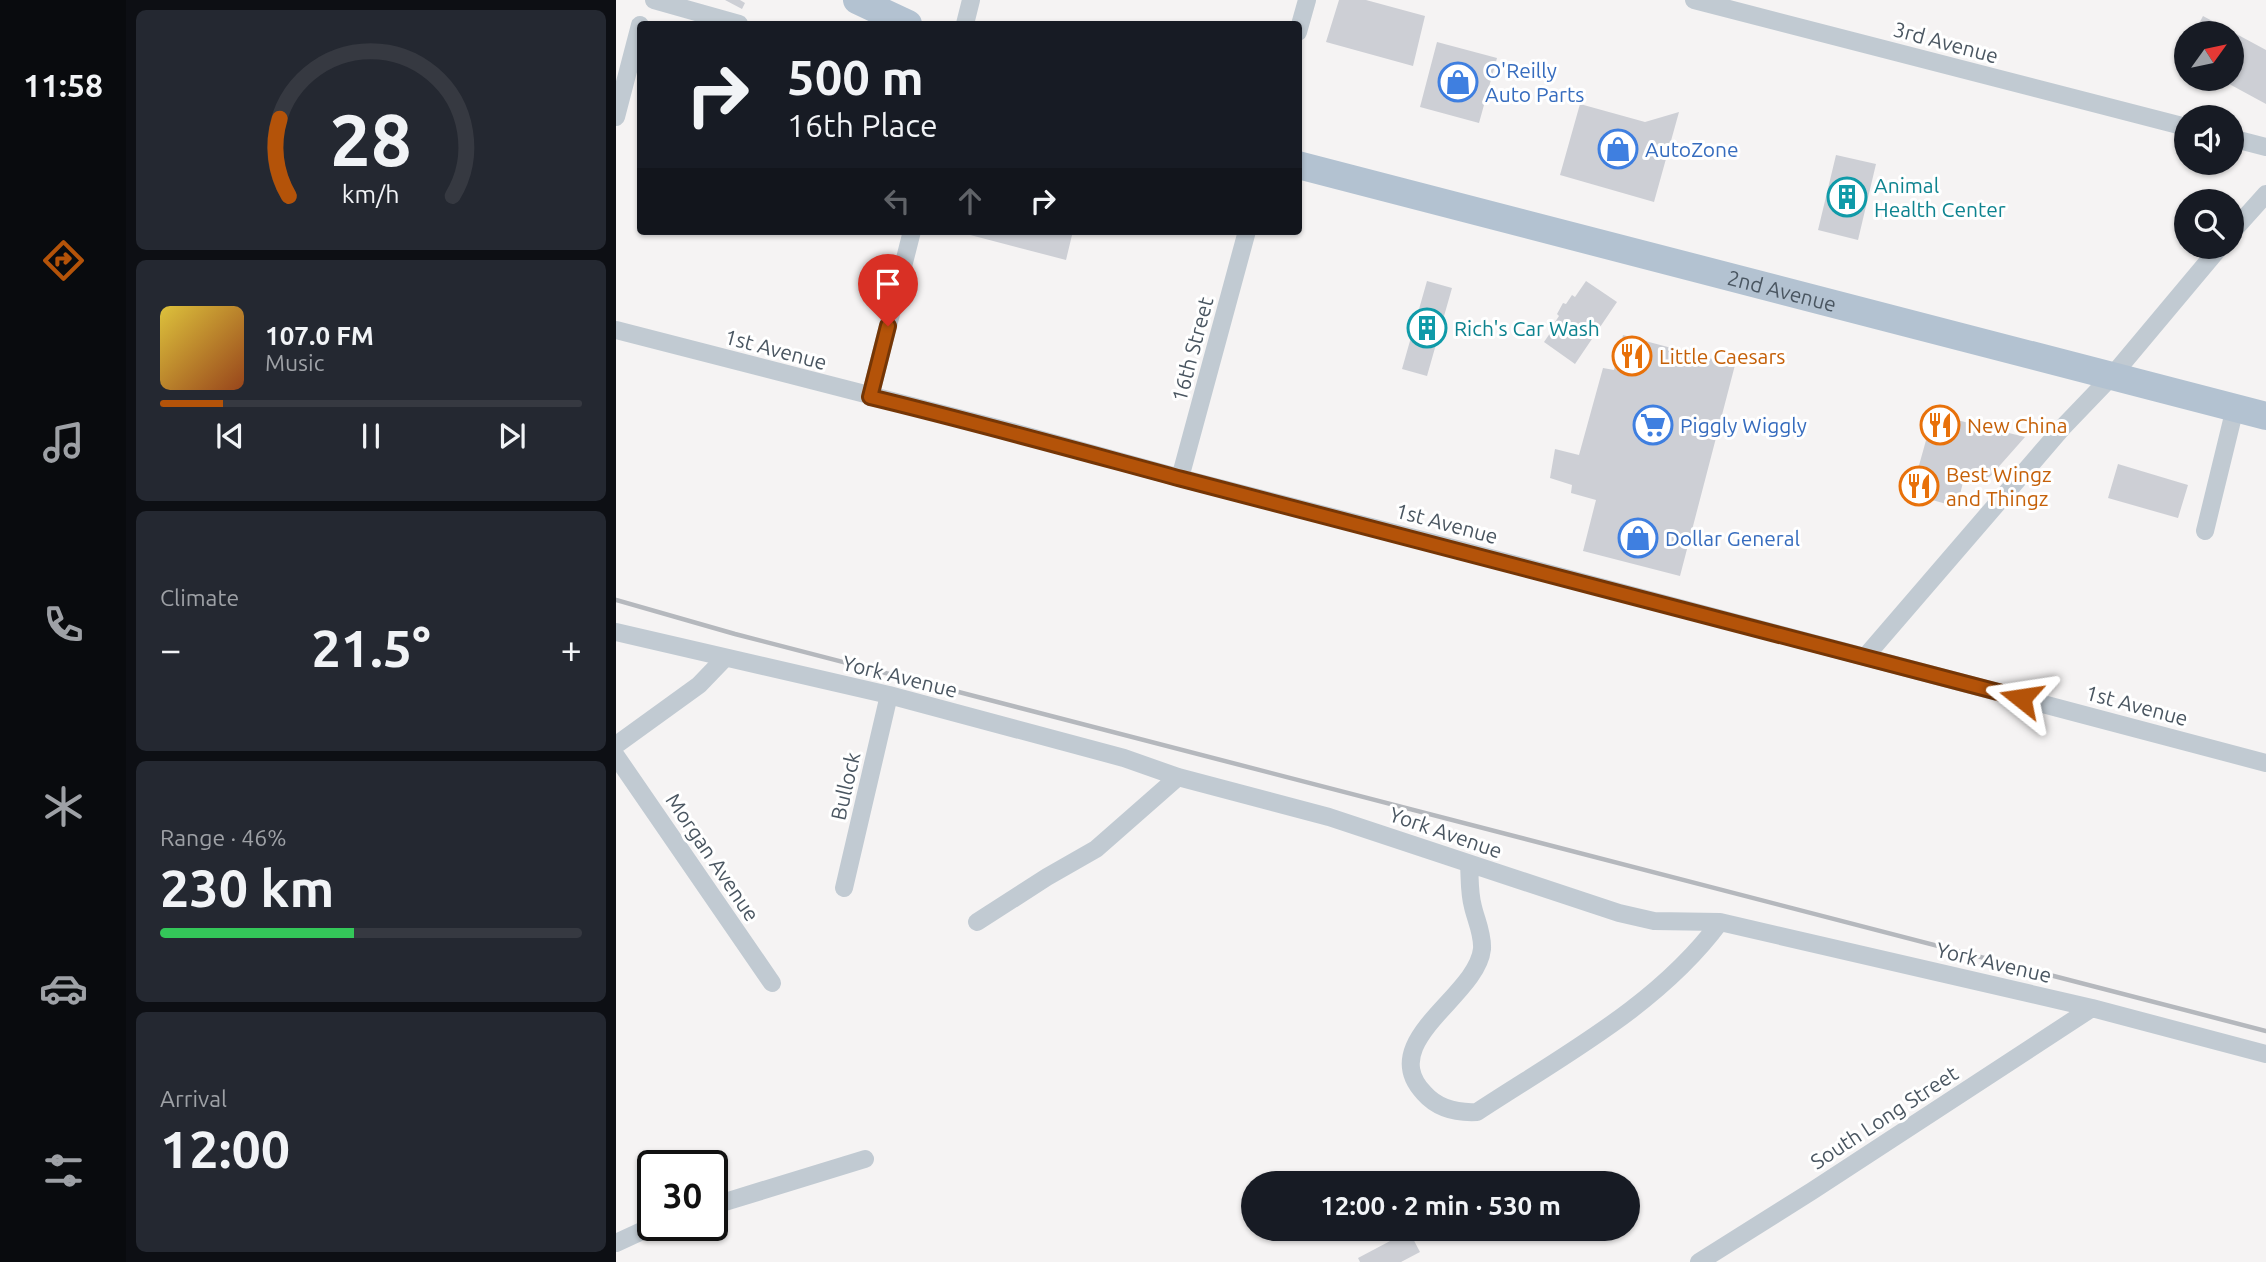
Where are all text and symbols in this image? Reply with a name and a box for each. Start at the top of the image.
street label: 3rd Avenue [1891,16,2001,68]
north arrow [2174,21,2244,91]
map controls [2174,21,2244,259]
icon: right [672,49,763,140]
text: 500 m [787,49,924,104]
place label: O'Reilly Auto Parts [1485,58,1584,106]
shop icon: O'Reilly Auto Parts [1437,61,1479,103]
text: 11:58 [23,67,103,103]
text: 28 [330,99,412,181]
button: sound [2174,105,2244,175]
text: 16th Place [787,107,938,143]
shop icon: AutoZone [1597,128,1639,170]
place label: AutoZone [1645,137,1739,161]
place label: Animal Health Center [1874,173,2006,221]
building icon: Animal Health Center [1826,176,1868,218]
text: km/h [342,180,400,208]
icon: left [878,182,916,220]
icon: ahead [951,182,989,220]
icon: right [1024,182,1062,220]
button: search [2174,189,2244,259]
icon: directions [39,236,88,285]
pin [858,254,918,326]
icon: arrive [869,265,907,303]
street label: 2nd Avenue [1725,265,1839,316]
street label: 16th Street [1167,294,1217,404]
building icon: Rich's Car Wash [1406,307,1448,349]
place label: Rich's Car Wash [1454,316,1600,340]
text: 107.0 FM [265,321,374,350]
street label: 1st Avenue [722,324,830,374]
restaurant icon: Little Caesars [1611,335,1653,377]
place label: Little Caesars [1659,344,1785,368]
text: Music [265,350,324,375]
supermarket icon: Piggly Wiggly [1632,404,1674,446]
restaurant icon: New China [1919,404,1961,446]
place label: Piggly Wiggly [1680,413,1807,437]
place label: New China [1967,413,2067,437]
icon: previous [211,417,249,455]
icon: pause [352,417,390,455]
icon: next [493,417,531,455]
icon: music [39,418,88,467]
place label: Best Wingz and Thingz [1946,462,2052,510]
restaurant icon: Best Wingz and Thingz [1898,465,1940,507]
street label: 1st Avenue [1393,498,1501,548]
shop icon: Dollar General [1617,517,1659,559]
place label: Dollar General [1665,526,1800,550]
text: Climate [160,585,239,610]
icon: phone [39,600,88,649]
text: 21.5° [311,619,431,677]
text: − [160,628,181,670]
text: + [561,628,582,670]
street label: York Avenue [840,650,960,702]
position arrow [1984,661,2058,735]
street label: 1st Avenue [2083,680,2191,730]
street label: Bullock [826,749,865,822]
icon: climate [39,782,88,831]
street label: Morgan Avenue [661,789,765,925]
street label: York Avenue [1386,802,1506,862]
text: Range · 46% [160,825,287,850]
text: 230 km [160,859,334,917]
street label: York Avenue [1934,937,2054,987]
icon: car [39,964,88,1013]
street label: South Long Street [1806,1060,1962,1174]
text: Arrival [160,1086,227,1111]
text: 12:00 [160,1120,290,1178]
icon: filters [39,1146,88,1195]
speed limit sign: 30 [637,1150,728,1241]
text: 12:00 · 2 min · 530 m [1320,1191,1561,1220]

